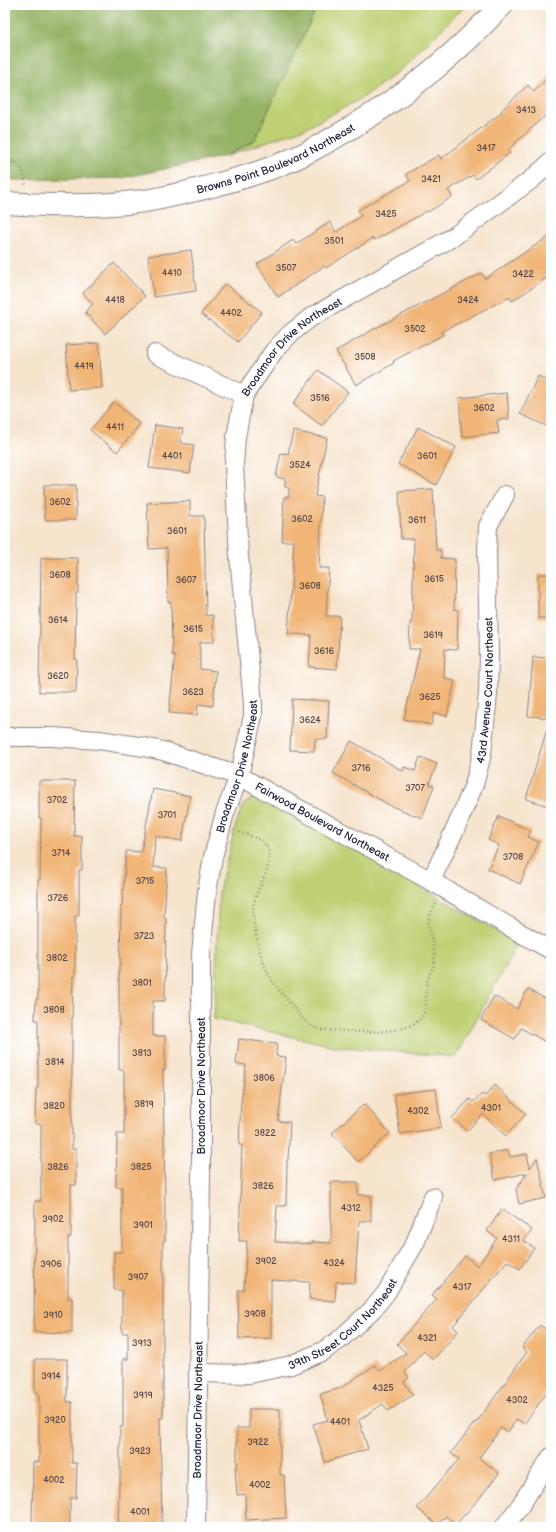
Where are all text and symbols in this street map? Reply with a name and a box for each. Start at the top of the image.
house number: 3413 [516,105,536,116]
street label: Browns Point Boulevard Northeast [195,120,357,196]
house number: 3417 [477,143,496,154]
house number: 3421 [421,174,441,185]
house number: 3425 [375,209,397,220]
house number: 3501 [324,236,344,247]
house number: 3507 [276,263,297,274]
house number: 4410 [162,268,182,279]
house number: 3422 [512,269,535,280]
house number: 4418 [105,295,125,306]
street label: Broadmoor Drive Northeast [239,295,344,399]
house number: 3424 [457,295,479,306]
house number: 4402 [220,308,242,319]
house number: 3502 [404,324,426,335]
house number: 3508 [354,352,376,363]
house number: 4419 [74,361,94,372]
house number: 3516 [310,393,330,404]
house number: 3602 [473,403,496,414]
house number: 4411 [106,422,124,433]
house number: 4401 [162,451,182,462]
house number: 3601 [417,451,437,462]
house number: 3524 [289,460,311,471]
house number: 3602 [49,497,72,508]
house number: 3602 [291,514,314,525]
house number: 3611 [408,515,426,526]
house number: 3601 [167,526,187,537]
house number: 3608 [49,570,71,581]
house number: 3615 [424,574,444,585]
house number: 3607 [176,575,197,586]
house number: 3608 [299,581,321,592]
house number: 3614 [48,615,69,626]
street label: 43rd Avenue Court Northeast [473,616,496,765]
house number: 3615 [183,624,203,635]
house number: 3619 [423,630,443,641]
house number: 3616 [314,646,335,657]
house number: 3620 [47,671,69,682]
house number: 3623 [182,687,204,698]
house number: 3625 [419,692,441,703]
street label: Broadmoor Drive Northeast [213,699,260,834]
house number: 3624 [299,715,321,726]
house number: 3716 [352,763,371,774]
street label: Fairwood Boulevard Northeast [253,780,392,864]
house number: 3707 [405,783,425,794]
house number: 3702 [47,795,68,806]
house number: 3701 [158,810,176,821]
house number: 3714 [52,848,71,859]
house number: 3708 [503,852,523,863]
house number: 3715 [136,876,154,887]
house number: 3726 [48,893,69,904]
house number: 3723 [134,931,155,942]
house number: 3802 [46,953,68,964]
house number: 3801 [132,978,152,989]
house number: 3808 [43,1005,65,1016]
street label: Broadmoor Drive Northeast [195,1017,208,1155]
house number: 3813 [132,1048,152,1059]
house number: 3814 [45,1057,65,1068]
house number: 3806 [253,1073,275,1084]
house number: 3819 [134,1099,154,1110]
house number: 3820 [43,1101,65,1112]
house number: 4301 [481,1103,501,1114]
house number: 4302 [407,1106,429,1117]
house number: 3822 [254,1128,276,1139]
house number: 3826 [47,1162,69,1173]
house number: 3825 [130,1162,152,1173]
house number: 3826 [252,1181,274,1192]
house number: 4312 [341,1203,362,1214]
house number: 3902 [42,1214,64,1225]
house number: 3901 [133,1220,153,1231]
house number: 4311 [502,1234,520,1245]
house number: 3902 [255,1256,277,1267]
house number: 4324 [323,1258,345,1269]
house number: 3906 [40,1259,62,1270]
house number: 3907 [128,1272,149,1283]
street label: 39th Street Court Northeast [286,1276,400,1372]
house number: 4317 [453,1282,472,1293]
house number: 3908 [244,1309,266,1320]
house number: 3910 [43,1310,63,1321]
house number: 4321 [417,1333,437,1344]
house number: 3913 [132,1338,152,1349]
street label: Broadmoor Drive Northeast [190,1341,205,1479]
house number: 3914 [41,1371,61,1382]
house number: 4325 [372,1383,394,1394]
house number: 3919 [133,1390,153,1401]
house number: 4302 [506,1395,528,1406]
house number: 3920 [44,1415,66,1426]
house number: 4401 [330,1417,350,1428]
house number: 3922 [247,1437,269,1448]
house number: 3923 [129,1446,151,1457]
house number: 4002 [43,1475,65,1486]
house number: 4002 [249,1480,271,1491]
house number: 4001 [130,1507,150,1518]

